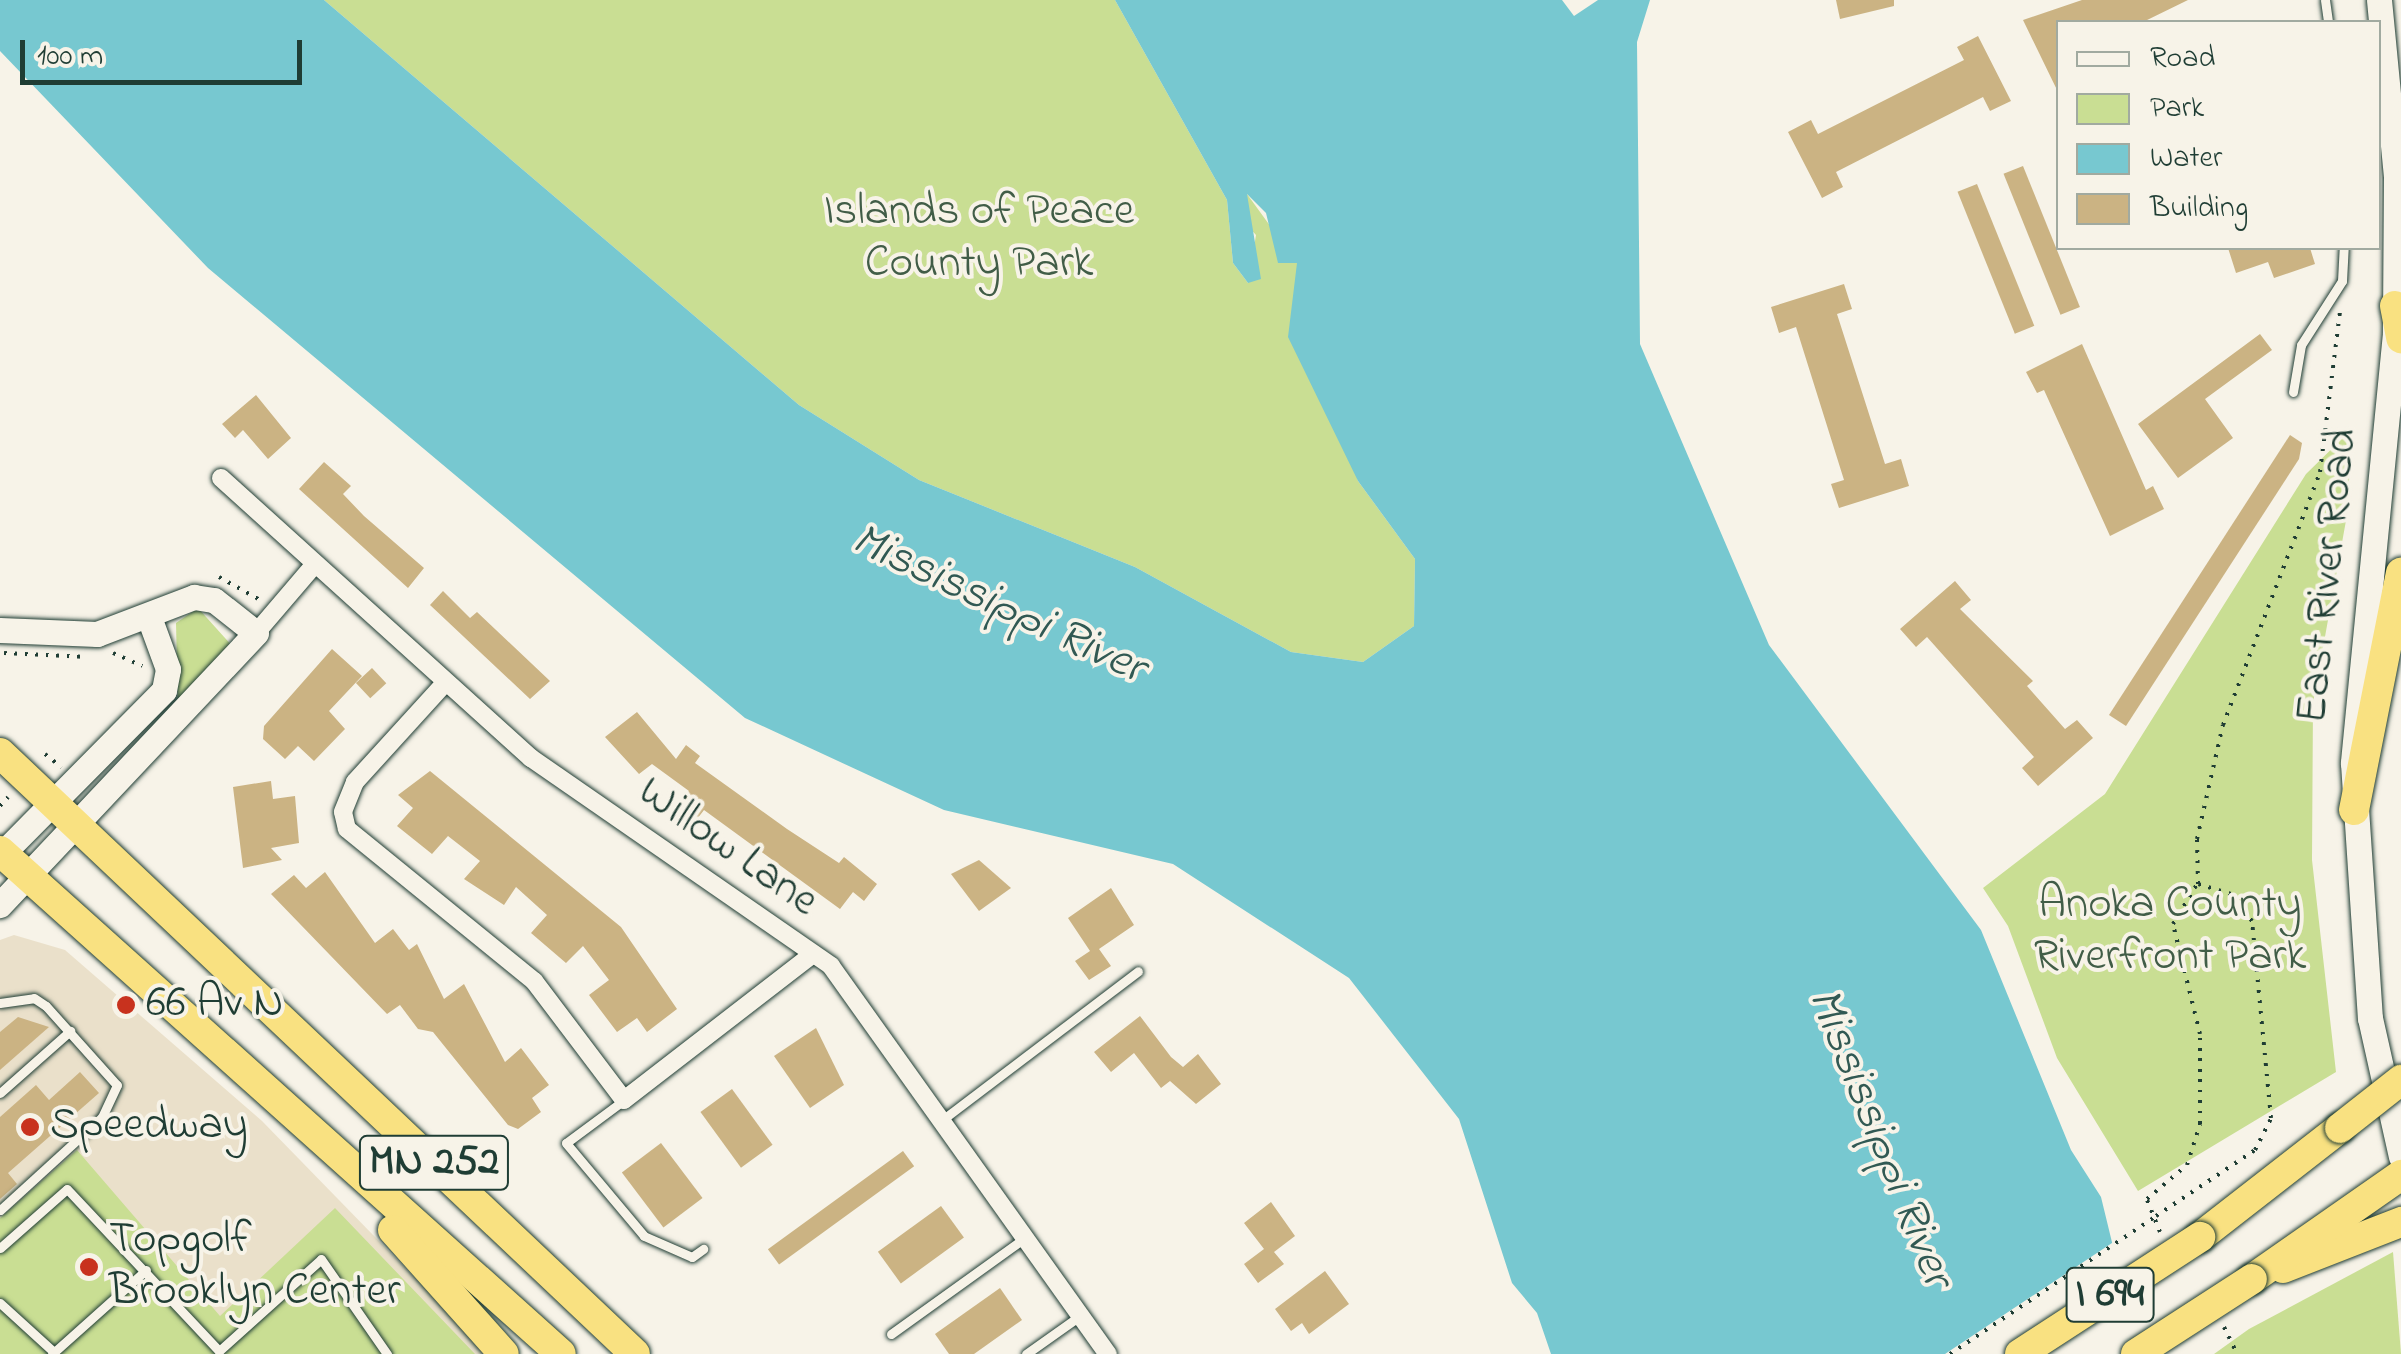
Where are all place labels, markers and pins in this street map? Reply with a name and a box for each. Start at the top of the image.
place label: 66 Av N [146,978,284,1032]
marker: 66 Av N [115,994,137,1016]
place label: Speedway [50,1100,248,1154]
marker: Speedway [19,1116,41,1138]
place label: Topgolf Brooklyn Center [109,1214,401,1320]
marker: Topgolf Brooklyn Center [78,1256,100,1278]

